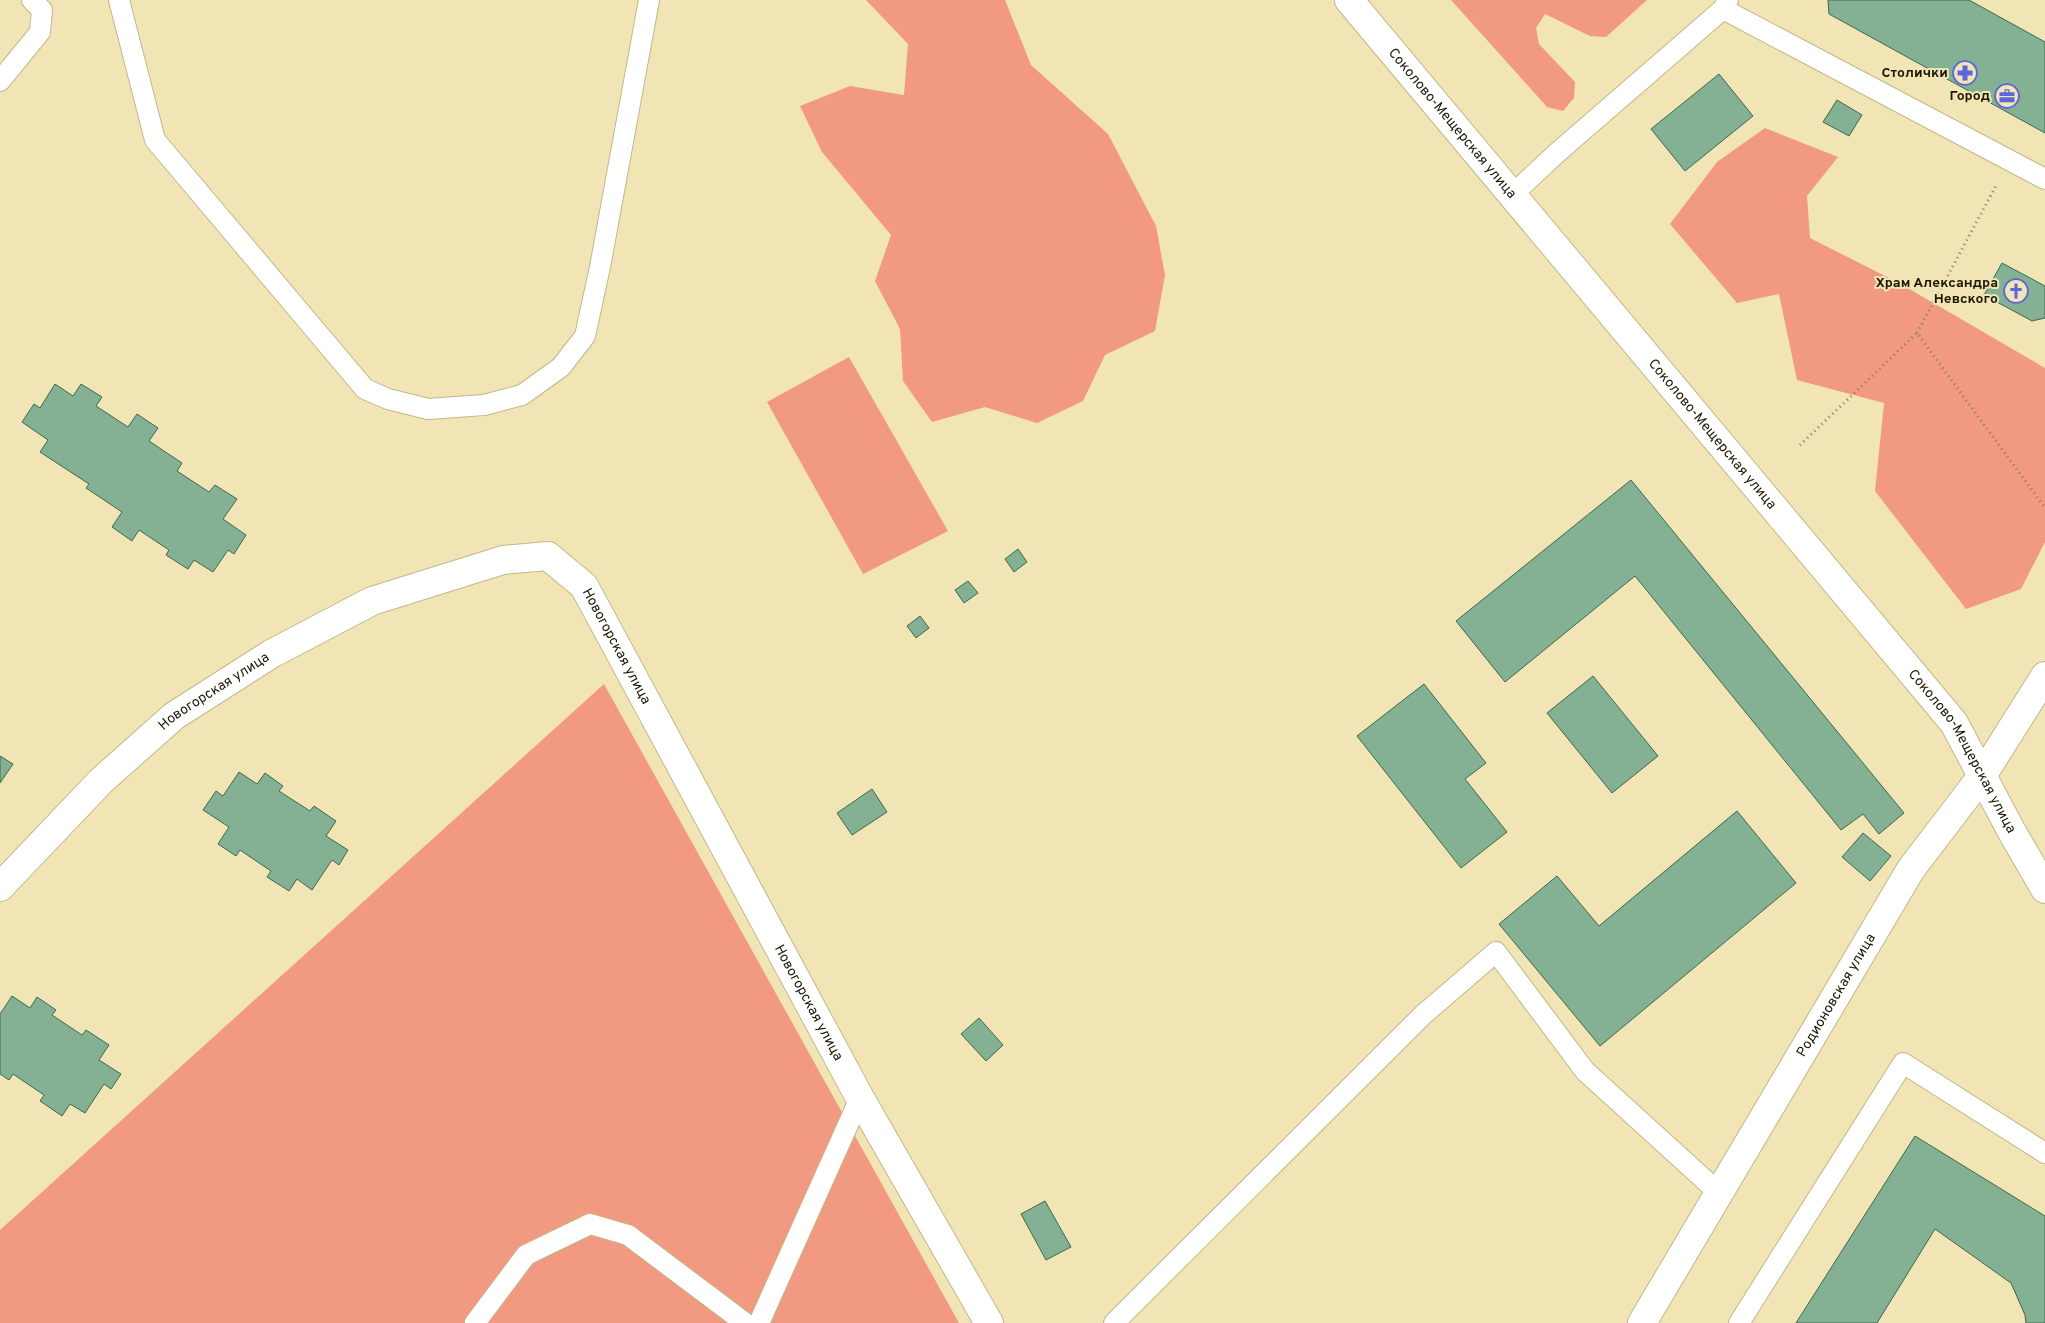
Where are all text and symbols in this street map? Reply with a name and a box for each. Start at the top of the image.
street label: Соколово-Мещерская улица [1385,45,1520,202]
pharmacy icon: Столички [1952,60,1978,86]
place label: Столички [1881,65,1948,82]
office icon: Город [1994,83,2020,109]
place label: Город [1950,88,1990,105]
place label: Храм Александра Невского [1875,275,1998,308]
church icon: Храм Александра Невского [2003,278,2029,304]
street label: Соколово-Мещерская улица [1644,355,1780,513]
street label: Новогорская улица [578,585,655,707]
street label: Новогорская улица [155,649,273,734]
street label: Соколово-Мещерская улица [1904,666,2020,836]
street label: Родионовская улица [1793,930,1879,1060]
street label: Новогорская улица [770,942,847,1064]

